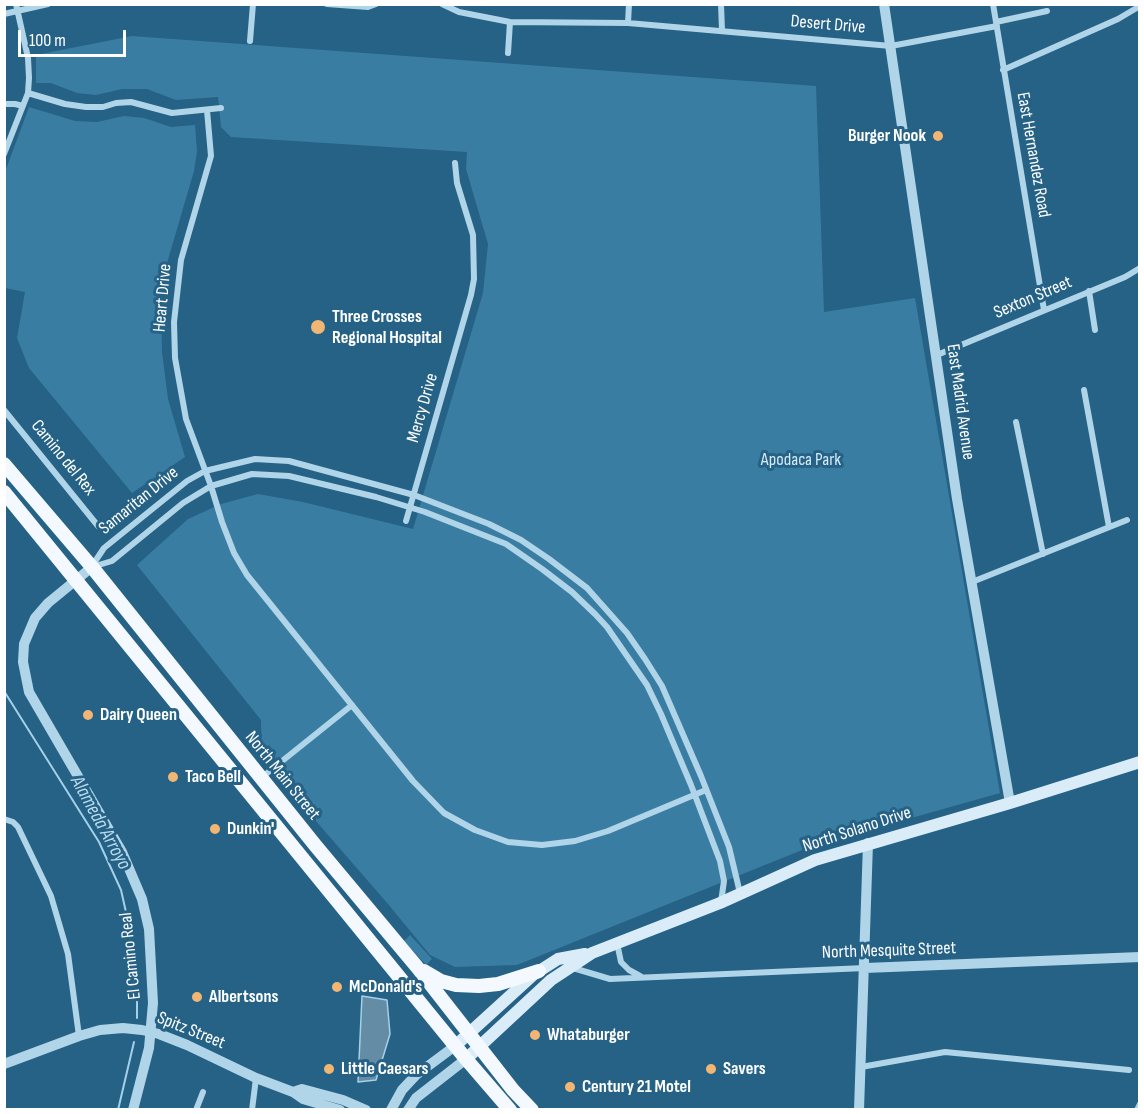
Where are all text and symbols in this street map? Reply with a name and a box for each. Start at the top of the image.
street label: Desert Drive [790,11,866,39]
scale bar [21,18,129,56]
text: 100 m [29,30,66,51]
street label: East Hernandez Road [1011,91,1055,219]
place label: Burger Nook [848,125,926,147]
marker: Burger Nook [931,129,945,143]
street label: Heart Drive [149,263,177,333]
street label: Sexton Street [991,272,1075,324]
place label: Three Crosses Regional Hospital [332,306,442,348]
marker: Three Crosses Regional Hospital [309,318,327,336]
street label: East Madrid Avenue [941,343,979,461]
street label: Mercy Drive [403,371,443,445]
street label: Camino del Rex [26,416,100,500]
park label: Apodaca Park [761,449,841,471]
street label: Samaritan Drive [95,462,183,540]
place label: Dairy Queen [100,704,177,726]
marker: Dairy Queen [81,708,95,722]
street label: North Main Street [240,727,324,825]
place label: Taco Bell [185,766,241,788]
marker: Taco Bell [166,770,180,784]
water label: Alameda Arroyo [64,772,136,874]
street label: North Solano Drive [800,802,914,858]
place label: Dunkin' [227,818,274,840]
marker: Dunkin' [208,822,222,836]
street label: El Camino Real [116,911,146,1001]
street label: North Mesquite Street [822,938,956,964]
place label: McDonald's [349,976,422,998]
marker: McDonald's [330,980,344,994]
place label: Albertsons [209,986,278,1008]
marker: Albertsons [190,990,204,1004]
street label: Spitz Street [154,1008,228,1054]
place label: Whataburger [547,1024,630,1046]
marker: Whataburger [528,1028,542,1042]
place label: Little Caesars [341,1058,428,1080]
place label: Savers [723,1058,766,1080]
marker: Little Caesars [322,1062,336,1076]
marker: Savers [704,1062,718,1076]
place label: Century 21 Motel [582,1076,691,1098]
marker: Century 21 Motel [563,1080,577,1094]

